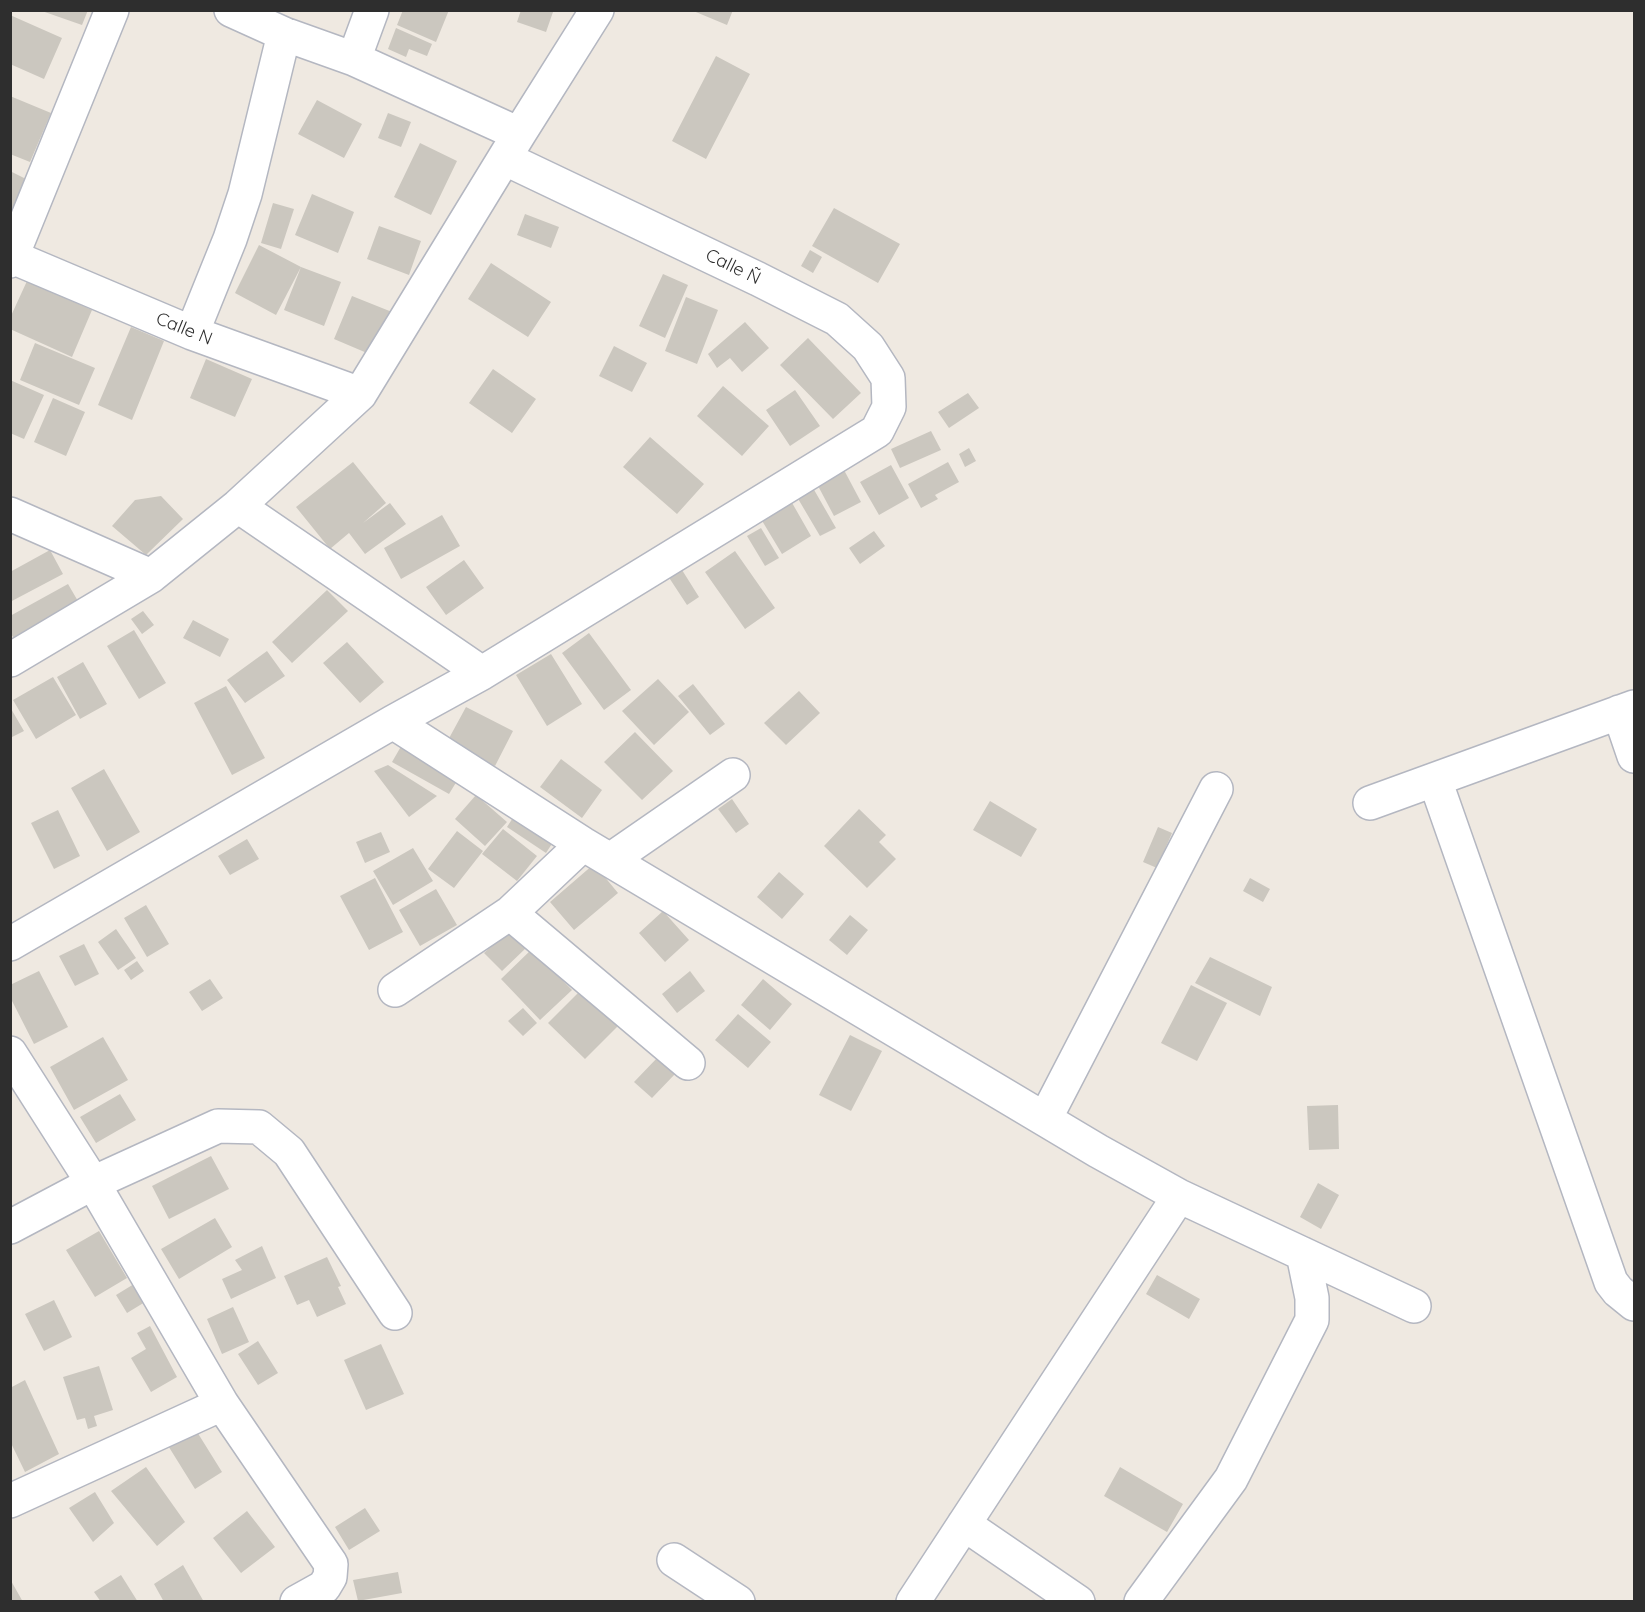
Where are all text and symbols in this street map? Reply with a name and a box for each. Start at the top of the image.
street label: Calle Ñ [702,244,764,290]
street label: Calle N [153,308,215,350]

